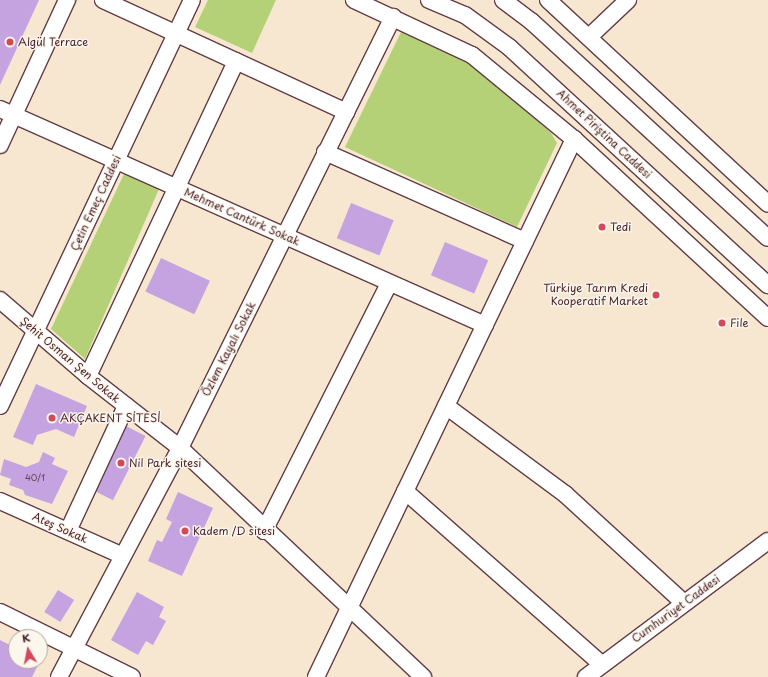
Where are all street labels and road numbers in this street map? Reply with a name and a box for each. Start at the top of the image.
street label: Ahmet Piriştina Caddesi [553,86,655,182]
street label: Çetin Emeç Caddesi [68,153,124,253]
street label: Mehmet Cantürk Sokak [181,185,303,249]
street label: Özlem Kayalı Sokak [199,299,259,399]
street label: Şehit Osman Şen Sokak [17,314,123,406]
street label: Ateş Sokak [30,510,90,546]
street label: Cumhuriyet Caddesi [629,572,723,646]

